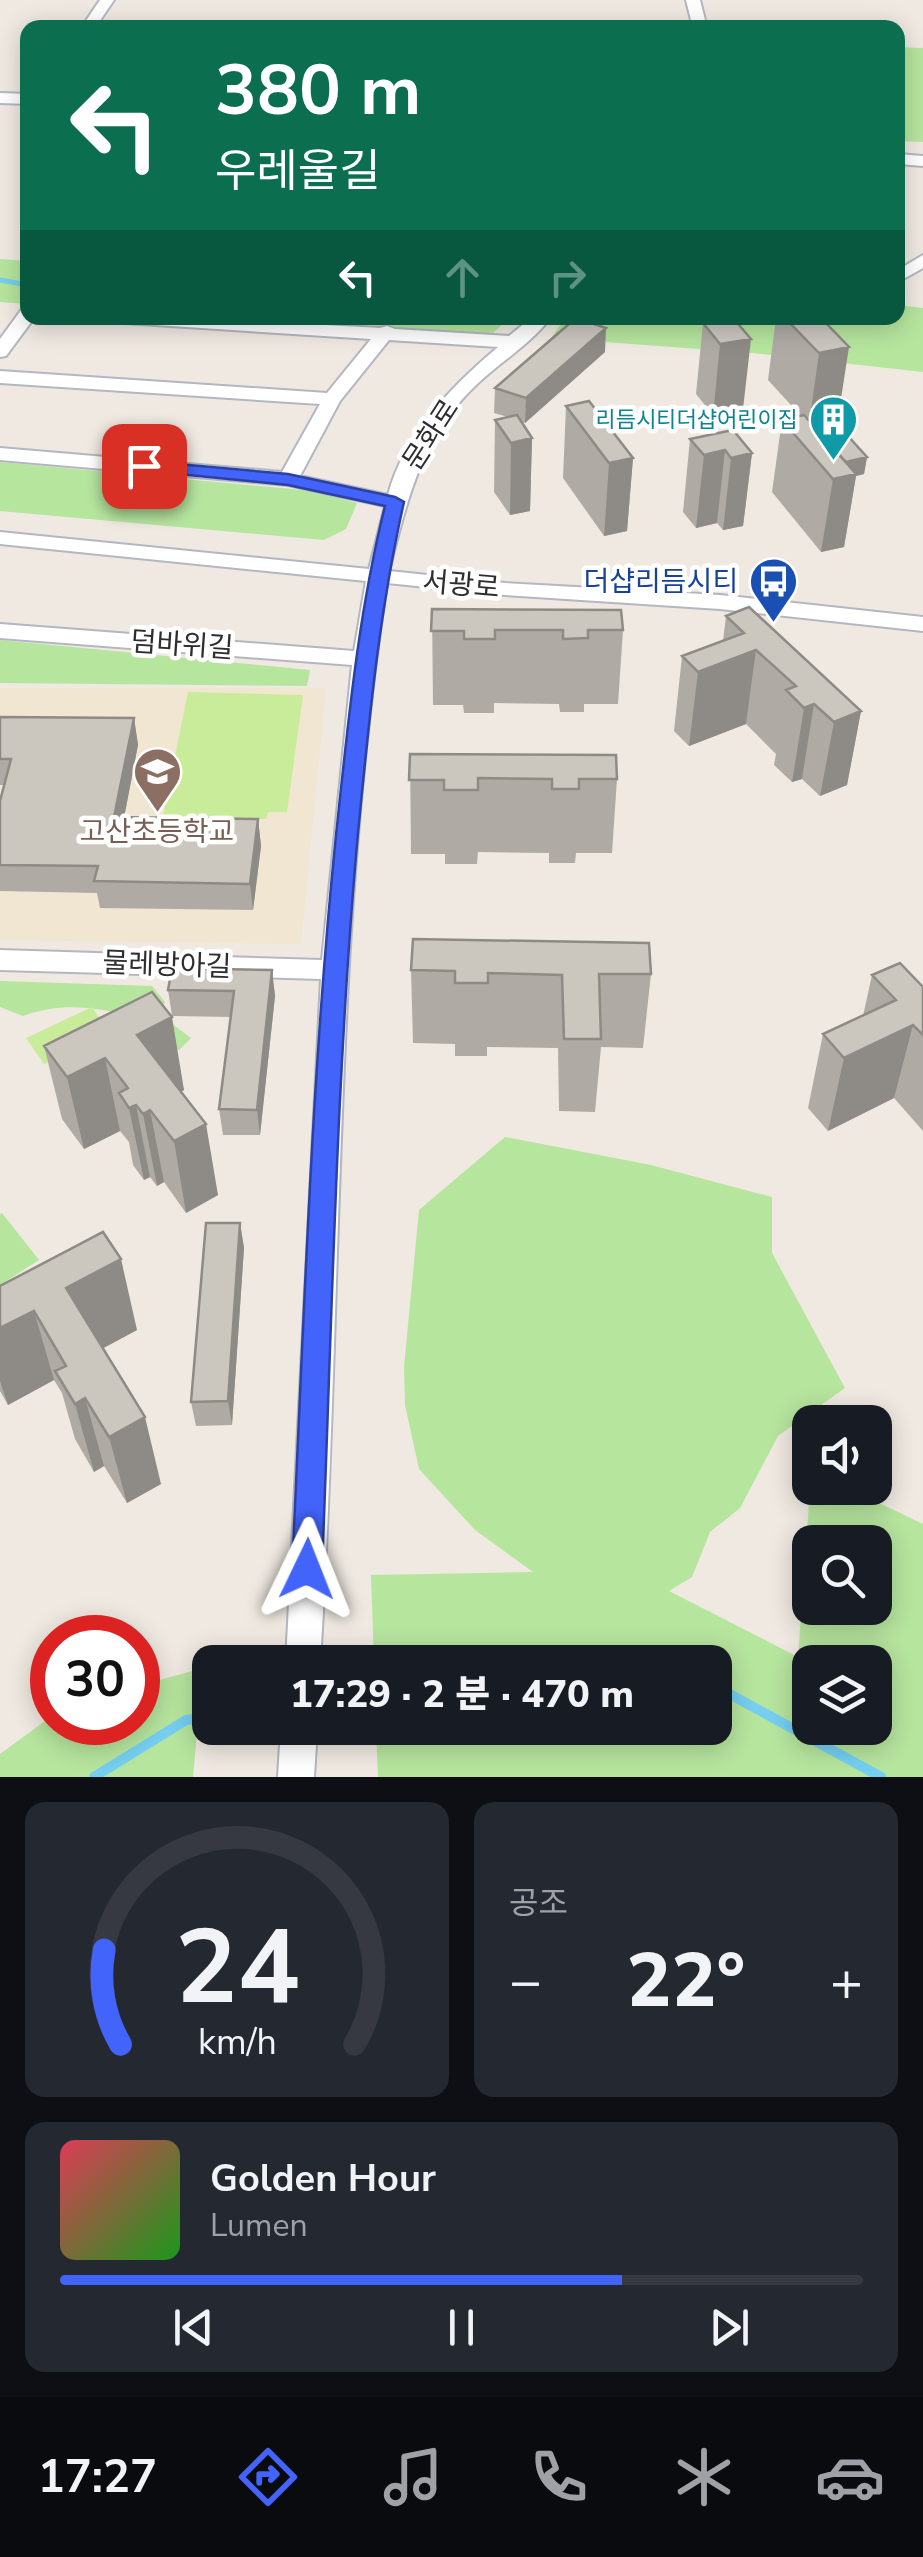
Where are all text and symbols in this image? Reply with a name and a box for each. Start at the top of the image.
text: 380 m [215,43,421,139]
icon: left [50,60,180,190]
text: 우레울길 [215,141,381,202]
icon: left [330,250,385,305]
icon: ahead [435,250,490,305]
icon: right [540,250,595,305]
street label: 문화로 [394,392,468,478]
building icon: 리듬시티더샵어린이집 [807,394,859,462]
place label: 리듬시티더샵어린이집 [596,405,798,435]
pin [102,424,187,509]
icon: arrive [117,439,172,494]
bus stop icon: 더샵리듬시티 [747,556,799,624]
street label: 서광로 [421,563,501,607]
place label: 더샵리듬시티 [583,563,738,601]
street label: 덤바위길 [129,622,235,668]
school or university icon: 고산초등학교 [131,746,183,814]
place label: 고산초등학교 [80,813,234,851]
street label: 물레방아길 [102,944,232,986]
map controls [792,1405,892,1745]
button: sound [792,1405,892,1505]
position arrow [255,1517,359,1621]
button: search [792,1525,892,1625]
speed limit sign: 30 [30,1615,160,1745]
button: layers [792,1645,892,1745]
text: 17:29 · 2 분 · 470 m [290,1669,634,1720]
text: 공조 [509,1882,568,1925]
text: 24 [175,1897,299,2039]
text: 22° [627,1930,745,2032]
text: − [509,1944,542,2019]
text: + [830,1944,863,2019]
text: km/h [198,2018,276,2067]
text: Golden Hour [210,2153,436,2204]
text: Lumen [210,2204,308,2247]
icon: previous [166,2300,221,2355]
icon: pause [434,2300,489,2355]
icon: next [702,2300,757,2355]
icon: directions [233,2442,303,2512]
icon: music [378,2442,448,2512]
icon: phone [524,2442,594,2512]
icon: climate [669,2442,739,2512]
icon: car [815,2442,885,2512]
text: 17:27 [38,2447,157,2508]

